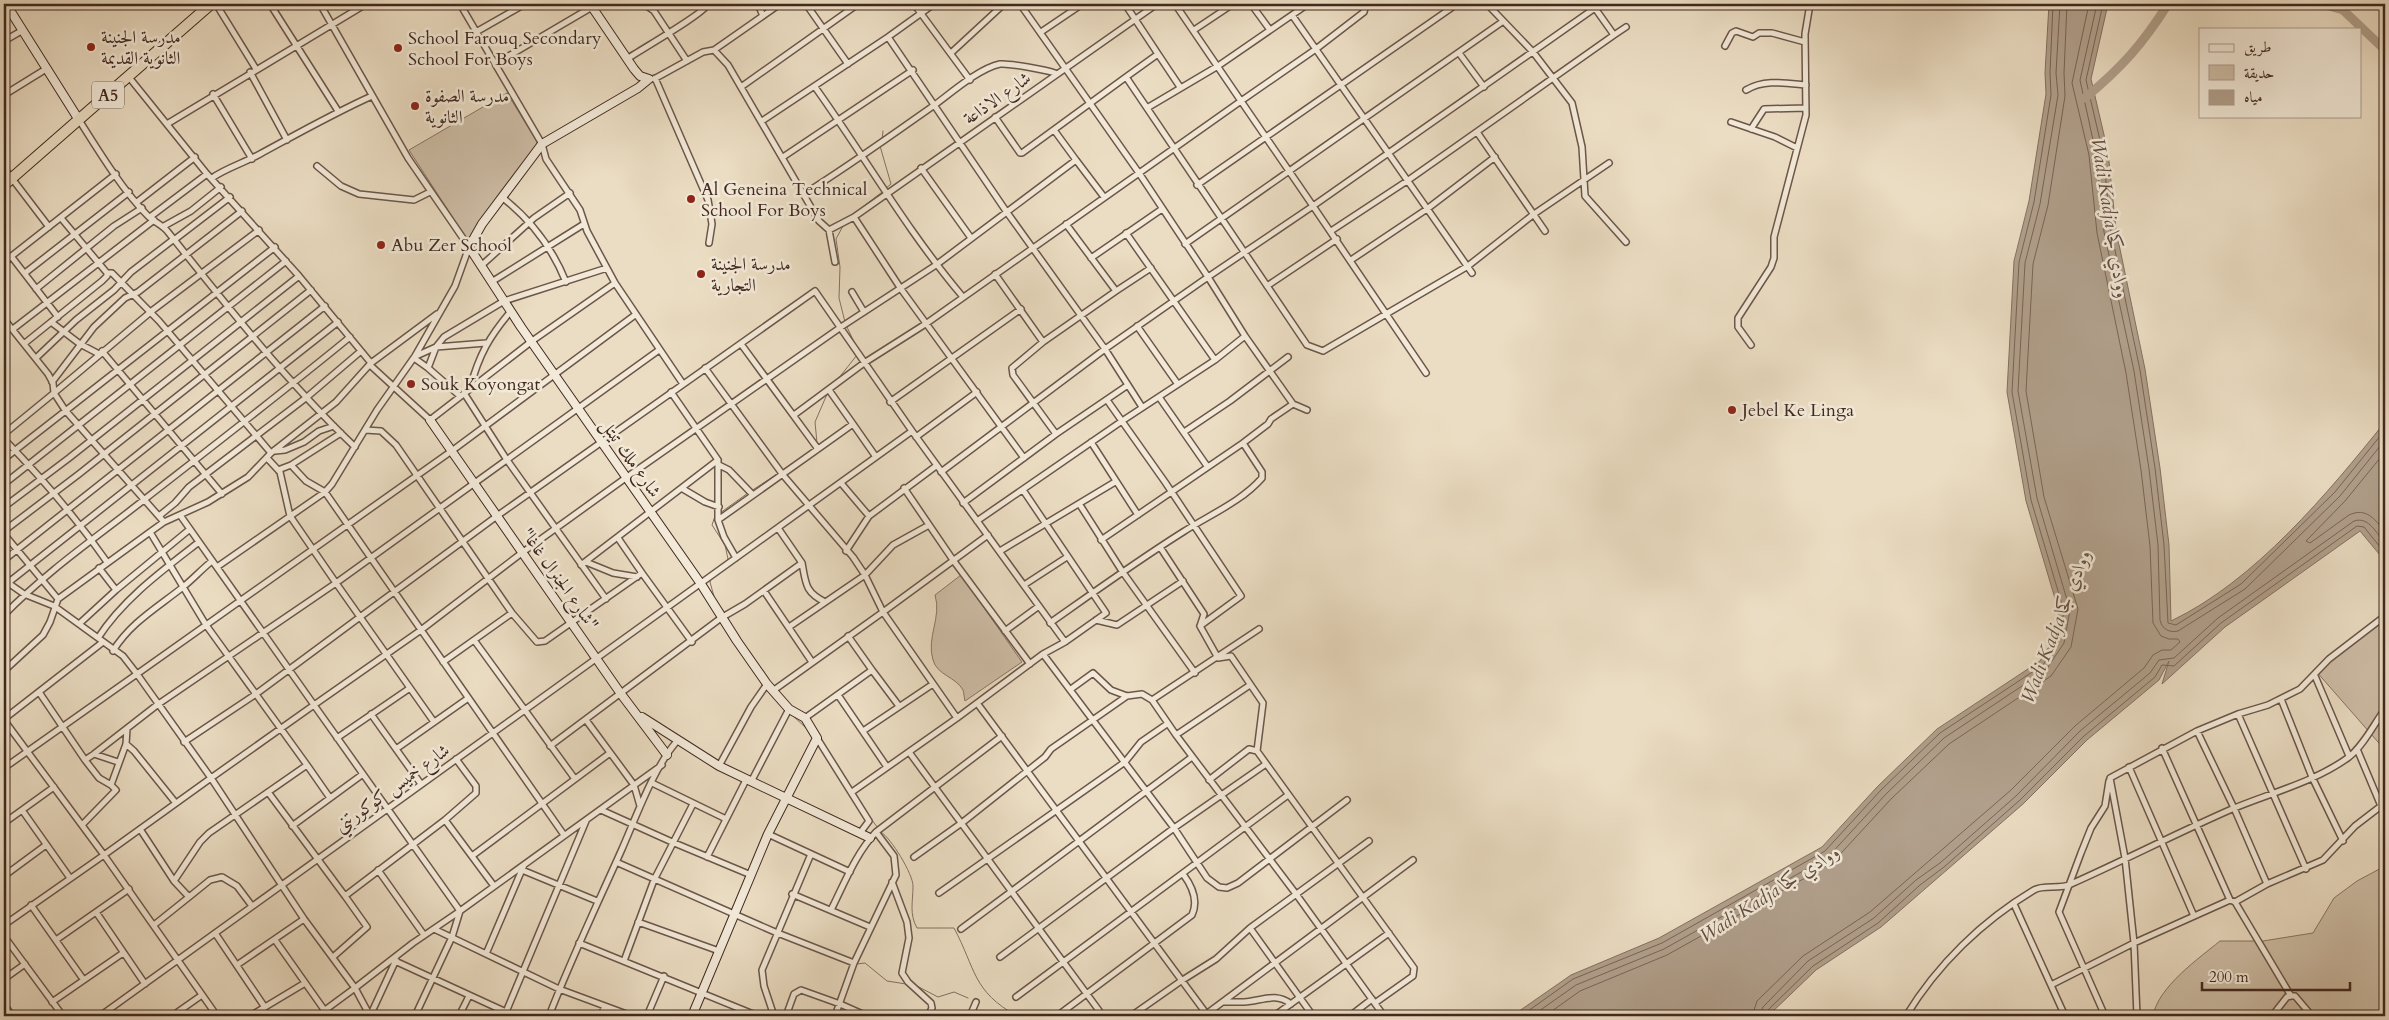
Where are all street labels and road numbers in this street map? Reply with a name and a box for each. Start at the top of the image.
street label: شارع الاذاعة [958,66,1037,132]
road number: A5 [92,82,124,108]
street label: شارع ملك تيتل [593,414,667,504]
street label: "شارع الجنرال غاغا" [513,523,604,637]
street label: شارع خميس كوكورتني [330,738,457,841]

